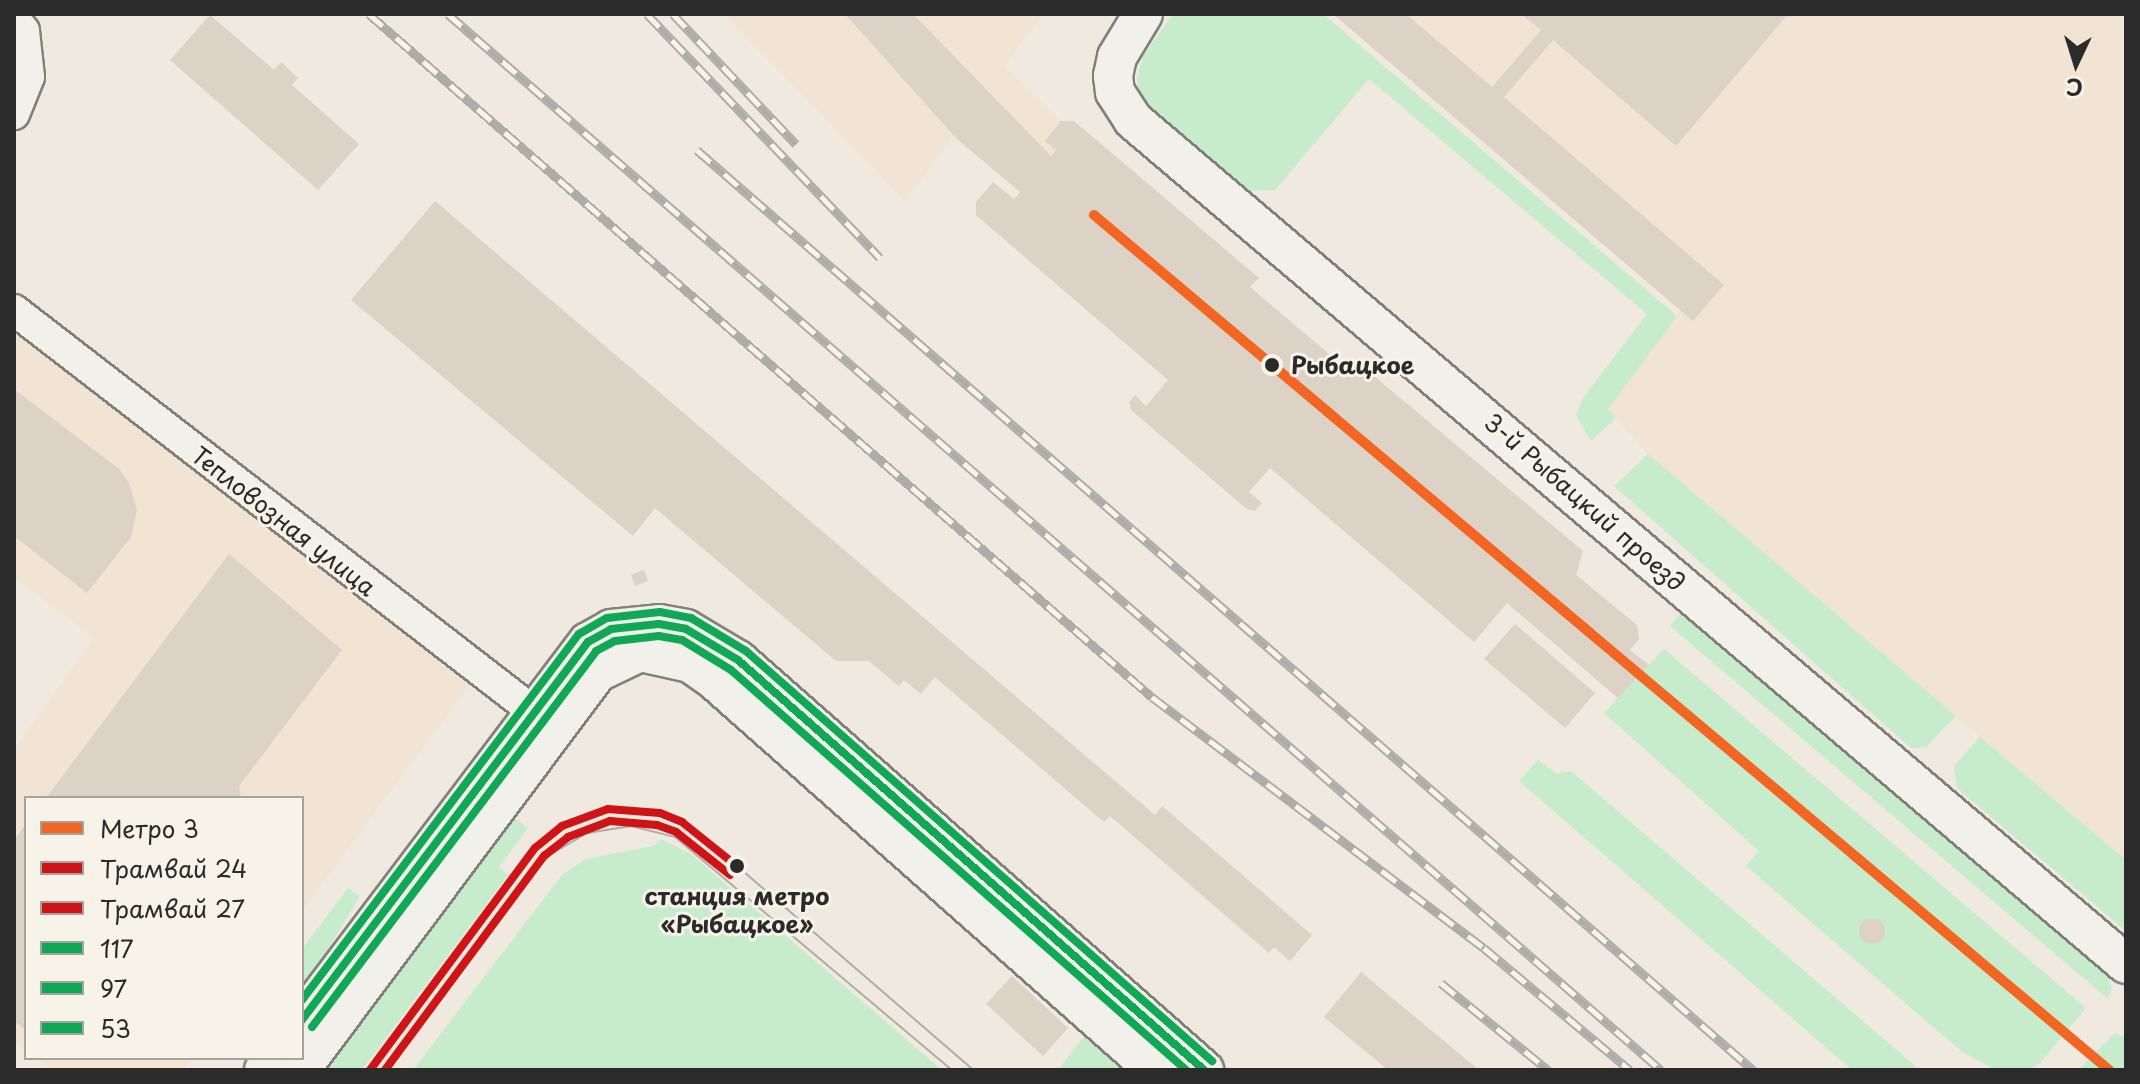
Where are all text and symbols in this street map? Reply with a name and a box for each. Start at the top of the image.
north arrow [2036,24,2116,104]
text: С [2065,71,2084,105]
place label: Рыбацкое [1291,351,1414,379]
marker: Рыбацкое [1260,353,1284,377]
street label: 3-й Рыбацкий проезд [1479,407,1691,597]
street label: Тепловозная улица [186,440,382,602]
legend [24,796,304,1060]
text: Метро 3 [100,810,199,846]
text: Трамвай 24 [100,850,247,886]
marker: станция метро «Рыбацкое» [725,854,749,878]
place label: станция метро «Рыбацкое» [645,882,829,938]
text: Трамвай 27 [100,890,245,926]
text: 117 [100,930,134,966]
text: 97 [100,970,127,1006]
text: 53 [100,1010,131,1046]

